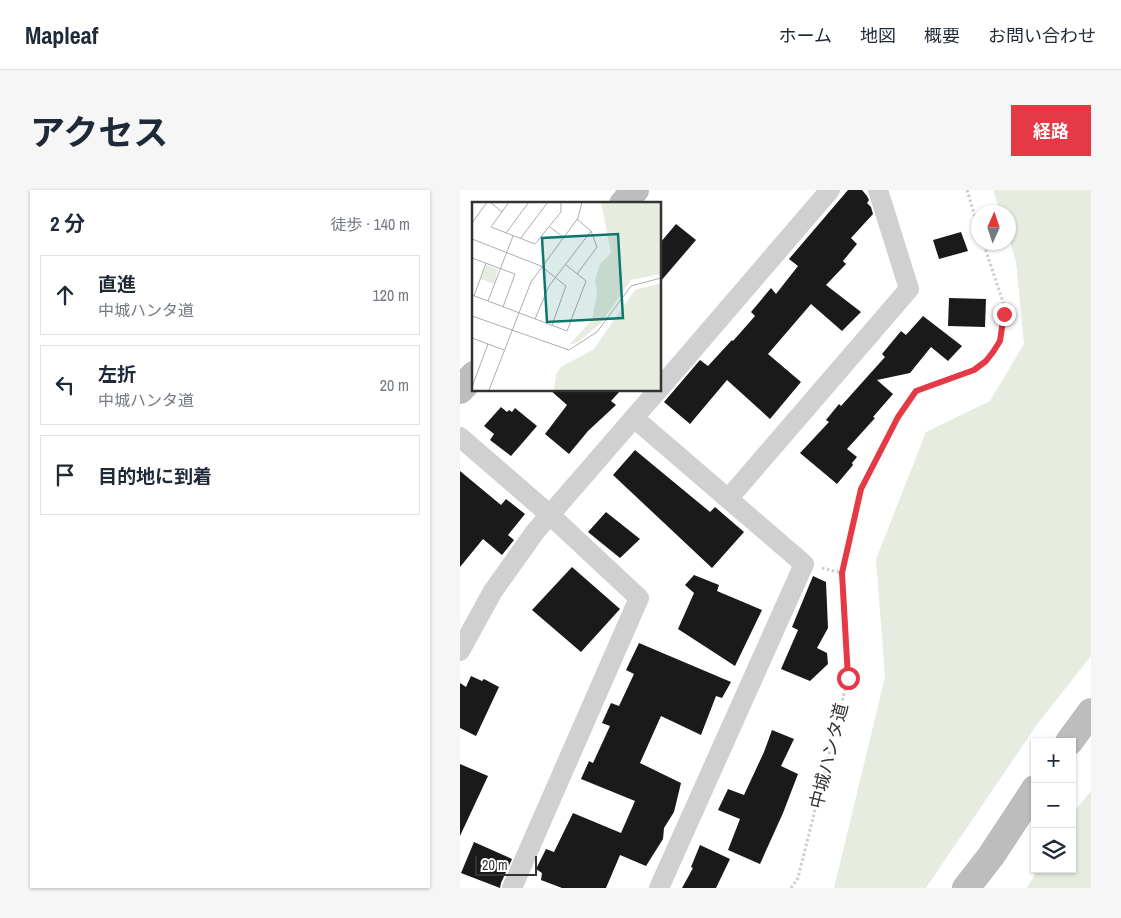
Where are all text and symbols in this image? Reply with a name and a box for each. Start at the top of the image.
text: Mapleaf [25,19,98,51]
text: ホーム [779,23,832,48]
text: 地図 [860,23,896,48]
text: 概要 [924,23,960,48]
text: お問い合わせ [988,23,1096,48]
button: 経路 [1011,105,1091,156]
text: アクセス [30,109,168,156]
inset map [472,202,661,391]
north arrow [971,205,1016,250]
text: 2 分 [50,209,85,238]
text: 徒歩 · 140 m [331,213,410,235]
text: 直進 [98,271,136,297]
icon: ahead [51,281,79,309]
text: 120 m [373,284,409,306]
text: 中城ハンタ道 [98,299,194,321]
route end [993,303,1016,326]
text: 左折 [98,361,136,387]
icon: left [51,371,79,399]
text: 20 m [380,374,409,396]
text: 中城ハンタ道 [98,389,194,411]
icon: arrive [51,461,79,489]
text: 目的地に到着 [98,463,212,489]
route start [837,667,860,690]
street label: 中城ハンタ道 [803,700,854,811]
map controls [1031,738,1076,873]
button: + [1031,738,1076,783]
button: − [1031,783,1076,828]
button: layers [1031,828,1076,873]
scale bar [475,853,538,876]
text: 20 m [482,856,508,874]

